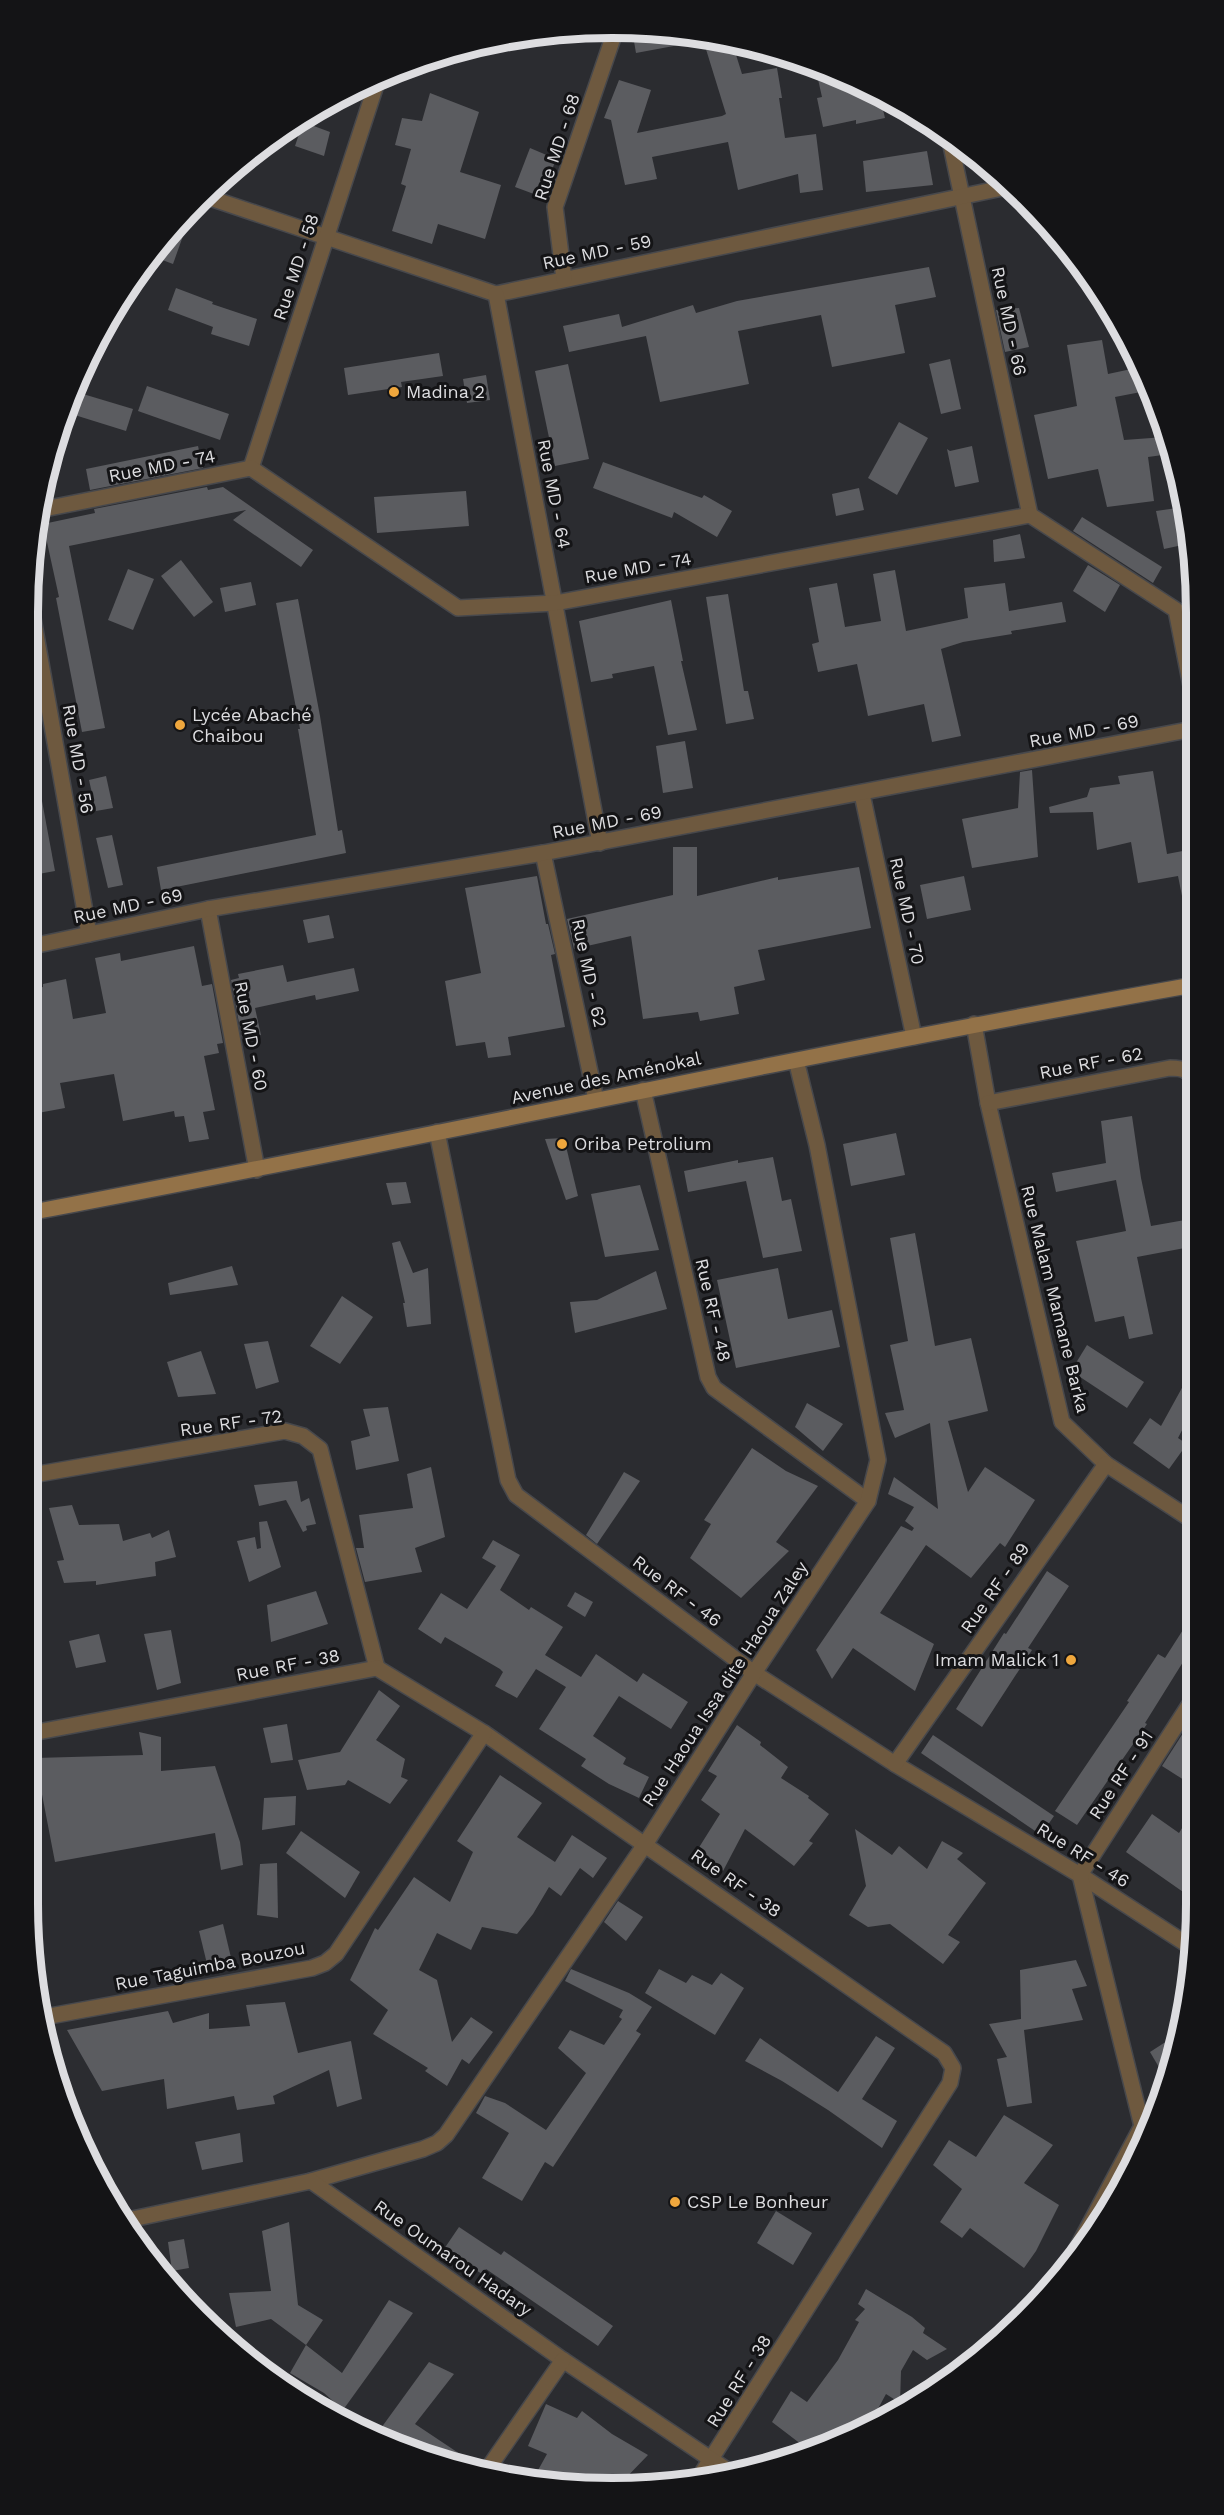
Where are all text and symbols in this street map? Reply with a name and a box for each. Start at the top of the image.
street label: Rue MD - 68 [529,91,584,203]
street label: Rue MD - 58 [268,211,323,323]
street label: Rue MD - 59 [541,230,653,273]
street label: Rue MD - 66 [988,264,1031,377]
place label: Madina 2 [406,381,485,402]
marker: Madina 2 [387,385,401,399]
street label: Rue MD - 64 [534,437,575,550]
street label: Rue MD - 74 [107,445,217,486]
street label: Rue MD - 74 [583,548,693,587]
street label: Rue MD - 56 [59,703,98,815]
place label: Lycée Abaché Chaibou [192,704,312,746]
street label: Rue MD - 69 [1027,710,1141,751]
marker: Lycée Abaché Chaibou [173,718,187,732]
street label: Rue MD - 69 [550,801,664,842]
street label: Rue MD - 70 [886,855,929,967]
street label: Rue MD - 69 [71,884,184,927]
street label: Rue MD - 62 [568,917,611,1029]
street label: Rue MD - 60 [231,979,272,1093]
street label: Rue RF - 62 [1037,1042,1144,1083]
street label: Avenue des Aménokal [509,1047,703,1108]
place label: Oriba Petrolium [574,1133,712,1154]
marker: Oriba Petrolium [555,1137,569,1151]
street label: Rue Malam Mamane Barka [1017,1183,1094,1415]
street label: Rue RF - 48 [691,1256,736,1364]
street label: Rue RF - 72 [178,1405,284,1440]
street label: Rue RF - 89 [956,1538,1033,1637]
street label: Rue RF - 46 [629,1551,726,1631]
street label: Rue Haoua Issa dite Haoua Zaley [637,1557,812,1810]
street label: Rue RF - 38 [234,1644,341,1685]
place label: Imam Malick 1 [935,1649,1059,1670]
marker: Imam Malick 1 [1064,1653,1078,1667]
street label: Rue RF - 91 [1084,1726,1157,1823]
street label: Rue RF - 46 [1033,1818,1133,1891]
street label: Rue RF - 38 [687,1844,785,1921]
street label: Rue Taguimba Bouzou [113,1937,307,1994]
place label: CSP Le Bonheur [687,2191,828,2212]
street label: Rue Oumarou Hadary [370,2195,537,2320]
marker: CSP Le Bonheur [668,2195,682,2209]
street label: Rue RF - 38 [702,2331,775,2431]

